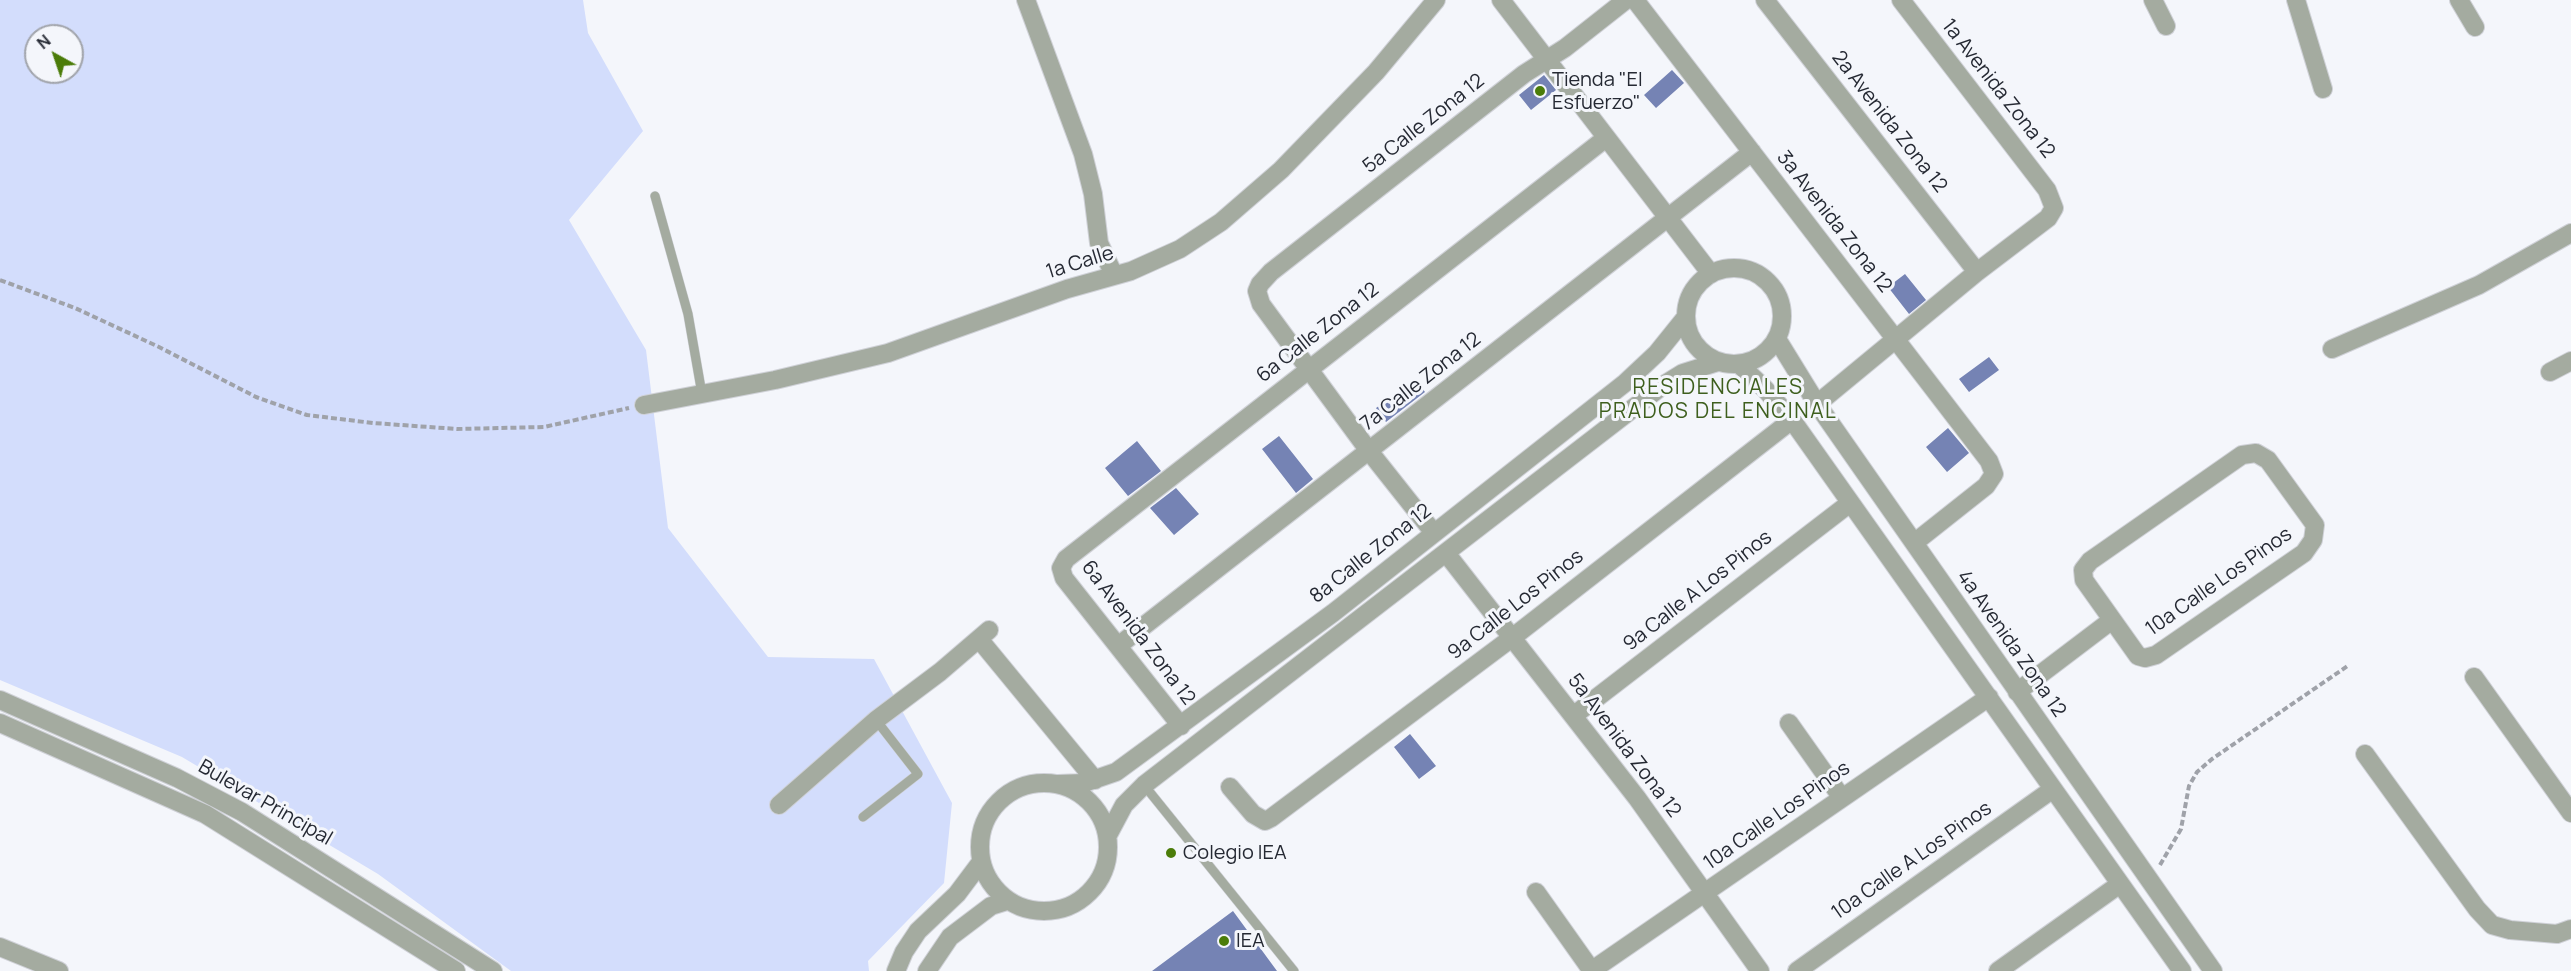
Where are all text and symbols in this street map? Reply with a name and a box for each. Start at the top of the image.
street label: 1a Avenida Zona 12 [1936,15,2060,163]
north arrow [24,24,84,84]
text: N [32,30,55,54]
street label: 2a Avenida Zona 12 [1826,46,1952,198]
place label: Tienda "El Esfuerzo" [1552,68,1643,115]
street label: 5a Calle Zona 12 [1359,69,1489,179]
marker: Tienda "El Esfuerzo" [1533,84,1547,98]
street label: 3a Avenida Zona 12 [1771,146,1897,298]
street label: 1a Calle [1043,241,1117,285]
street label: 6a Calle Zona 12 [1252,278,1384,388]
street label: 7a Calle Zona 12 [1356,328,1486,436]
district label: RESIDENCIALES PRADOS DEL ENCINAL [1599,375,1837,425]
street label: 8a Calle Zona 12 [1306,499,1436,609]
street label: 10a Calle Los Pinos [2141,523,2297,641]
street label: 9a Calle A Los Pinos [1619,526,1777,656]
street label: 9a Calle Los Pinos [1444,545,1588,665]
street label: 6a Avenida Zona 12 [1076,556,1200,710]
street label: 4a Avenida Zona 12 [1951,566,2071,722]
street label: 5a Avenida Zona 12 [1562,670,1686,822]
street label: Bulevar Principal [194,755,336,851]
street label: 10a Calle Los Pinos [1699,757,1855,875]
street label: 10a Calle A Los Pinos [1828,797,1996,925]
place label: Colegio IEA [1183,841,1287,865]
marker: Colegio IEA [1164,846,1178,860]
place label: IEA [1236,929,1265,953]
marker: IEA [1217,934,1231,948]

